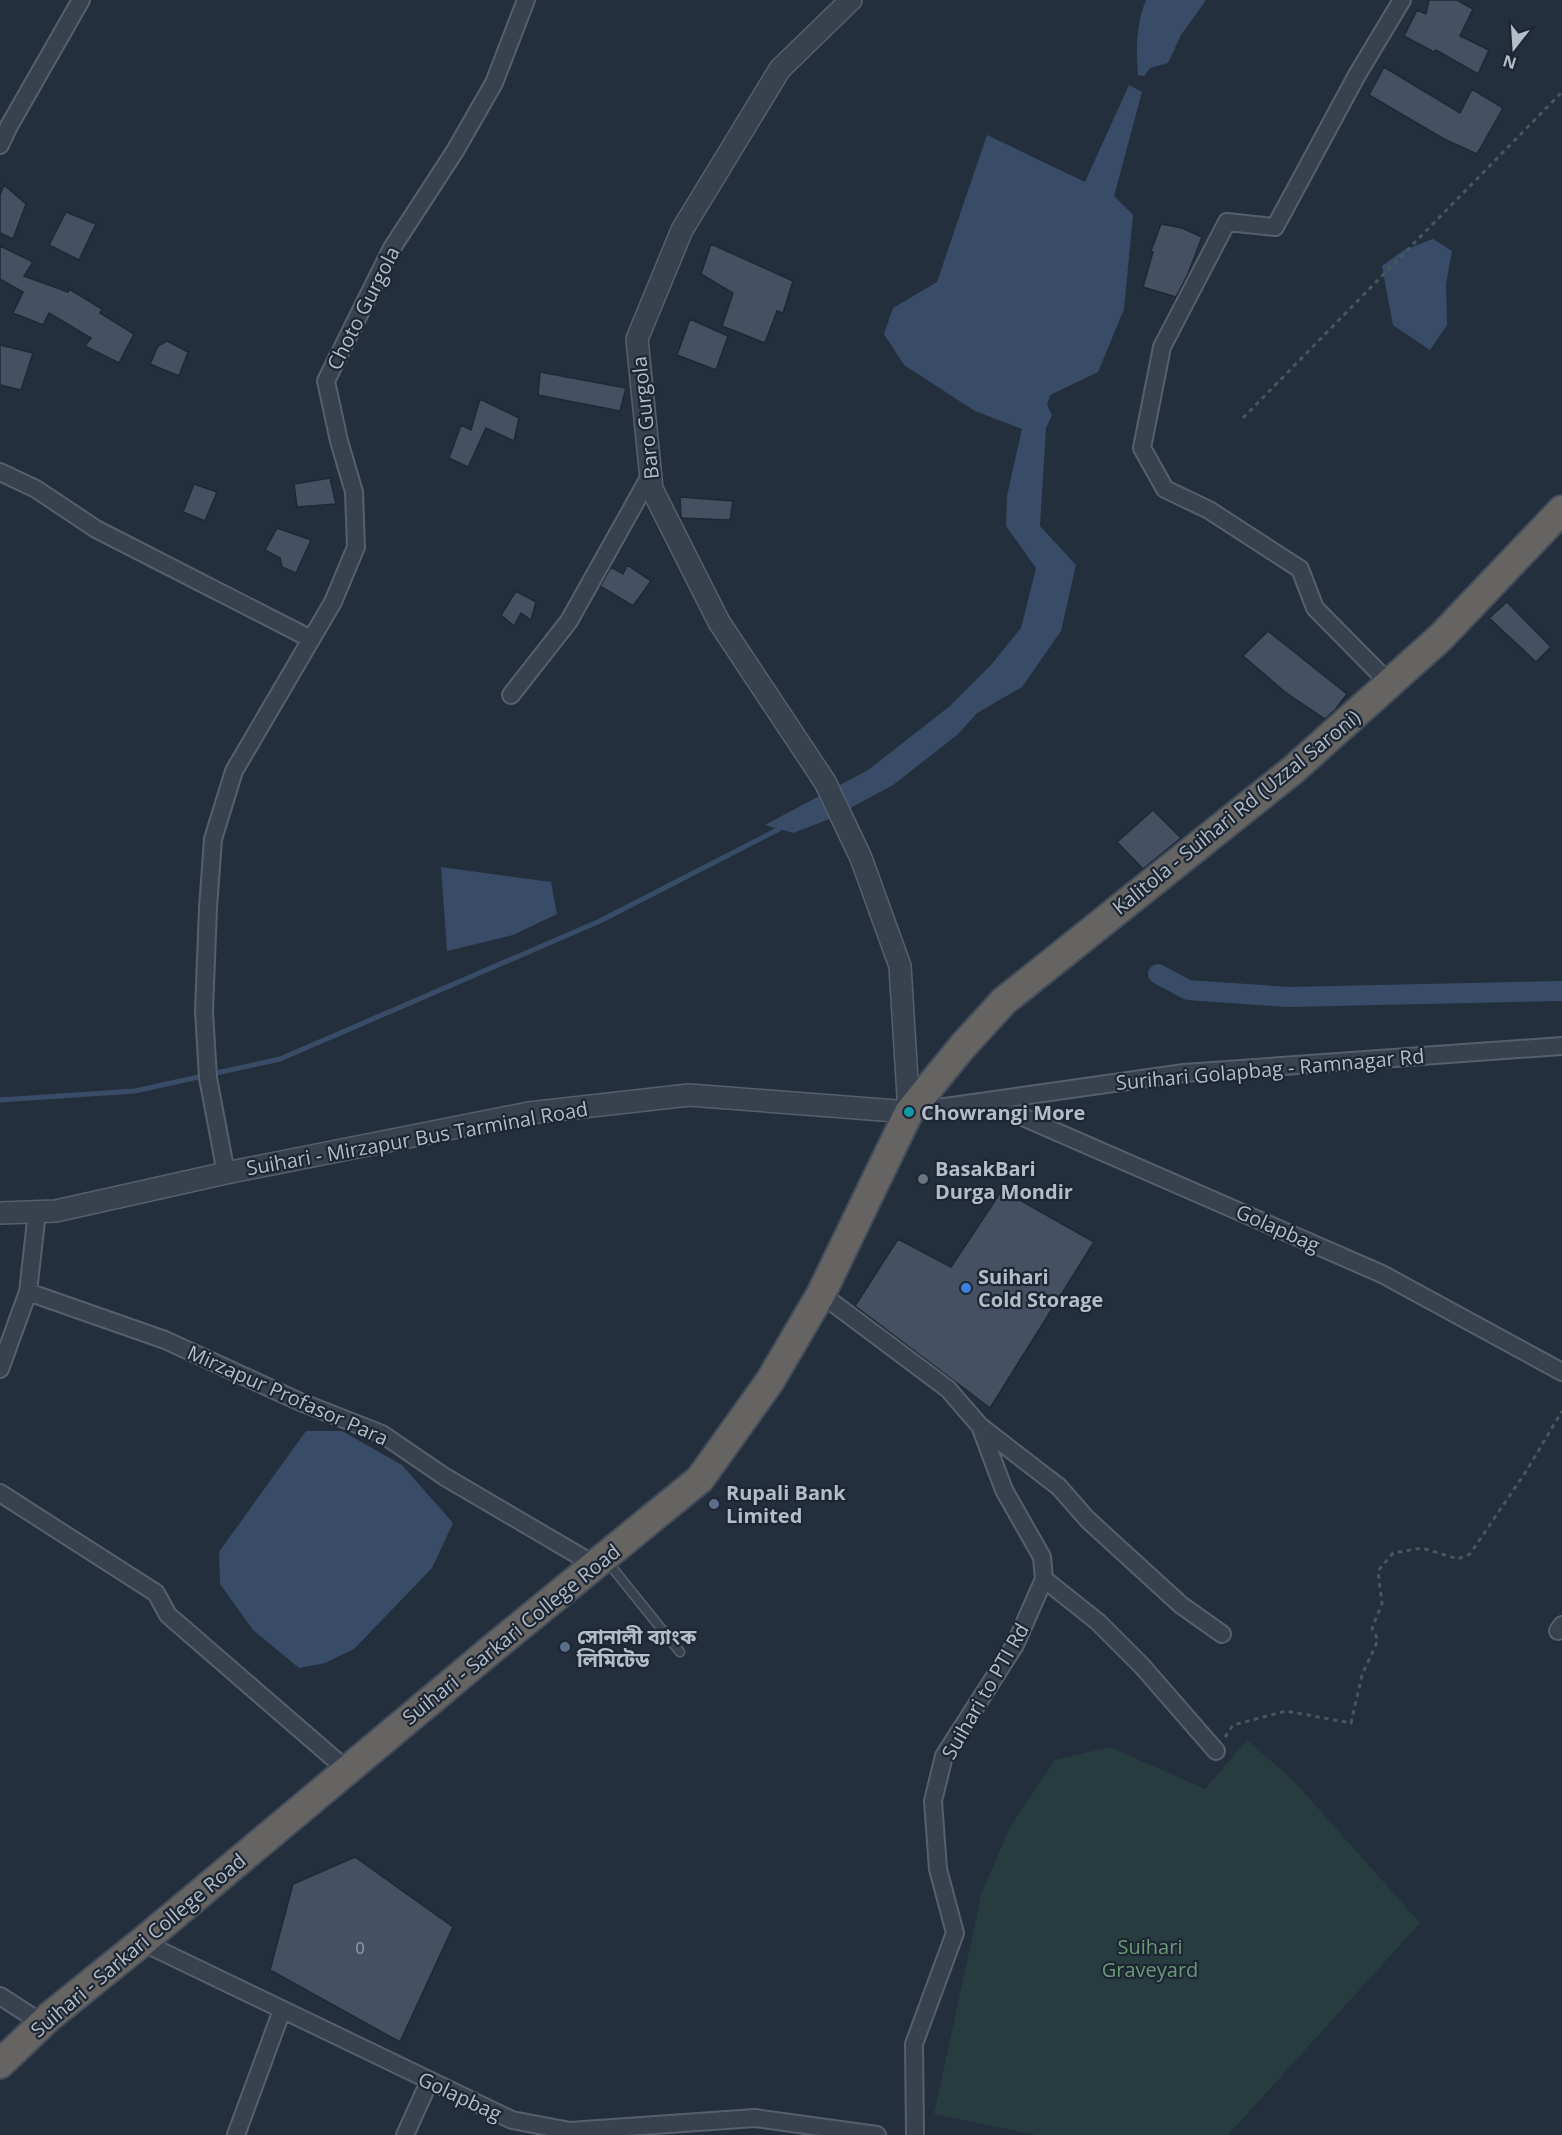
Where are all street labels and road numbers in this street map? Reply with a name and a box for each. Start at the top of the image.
street label: Choto Gurgola [320,242,406,374]
street label: Baro Gurgola [625,355,665,481]
street label: Kalitola - Suihari Rd (Uzzal Saroni) [1106,703,1366,921]
street label: Surihari Golapbag - Ramnagar Rd [1115,1042,1425,1096]
street label: Suihari - Mirzapur Bus Tarminal Road [244,1095,590,1181]
street label: Golapbag [1232,1198,1324,1259]
street label: Mirzapur Profasor Para [183,1339,393,1451]
street label: Suihari - Sarkari College Road [396,1538,626,1730]
street label: Suihari to PTI Rd [935,1618,1035,1764]
street label: Suihari - Sarkari College Road [25,1847,251,2043]
street label: Golapbag [414,2065,506,2127]

